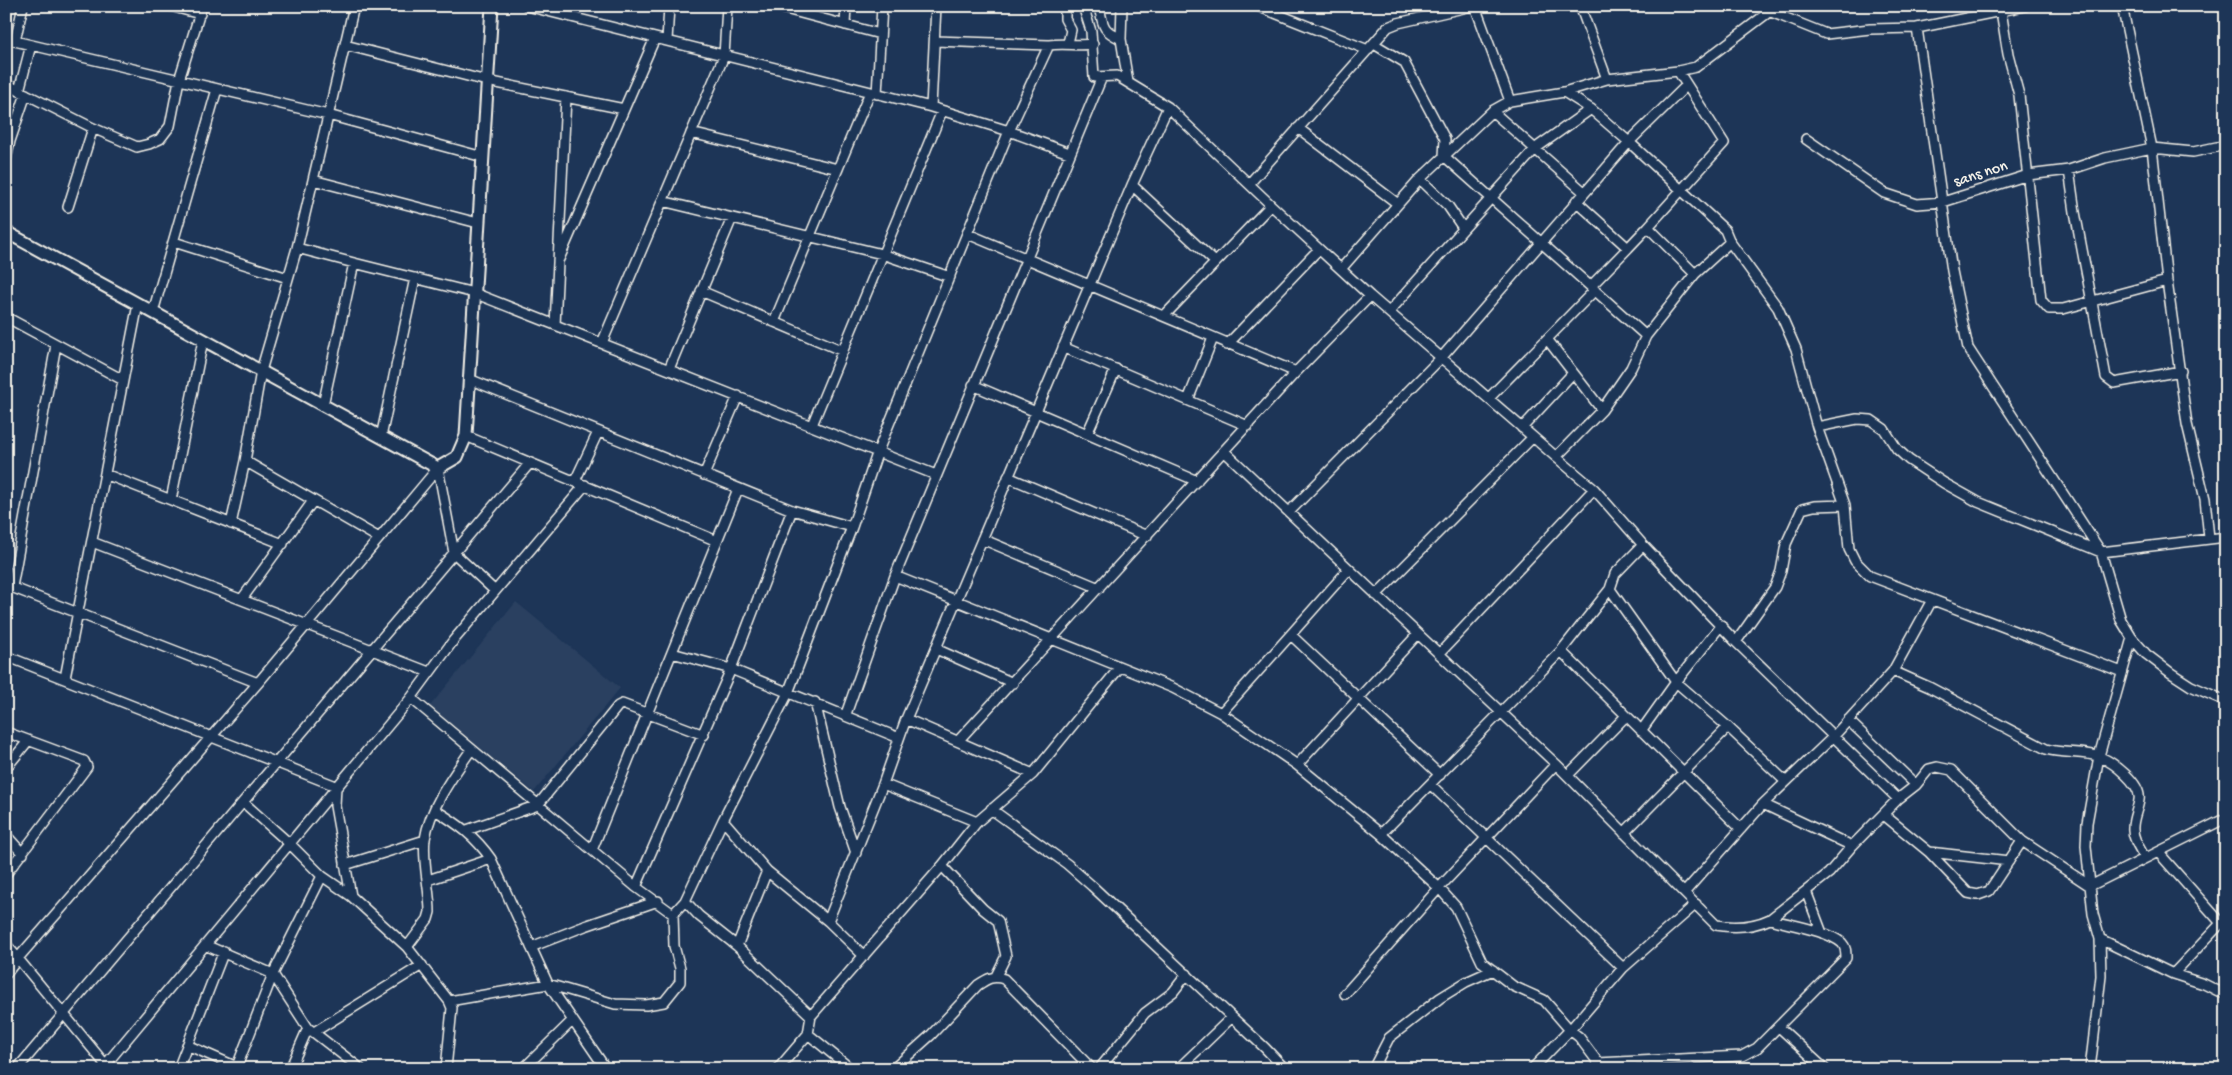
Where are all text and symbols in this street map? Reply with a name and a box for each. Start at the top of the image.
street label: sans non [1952,157,2011,193]

